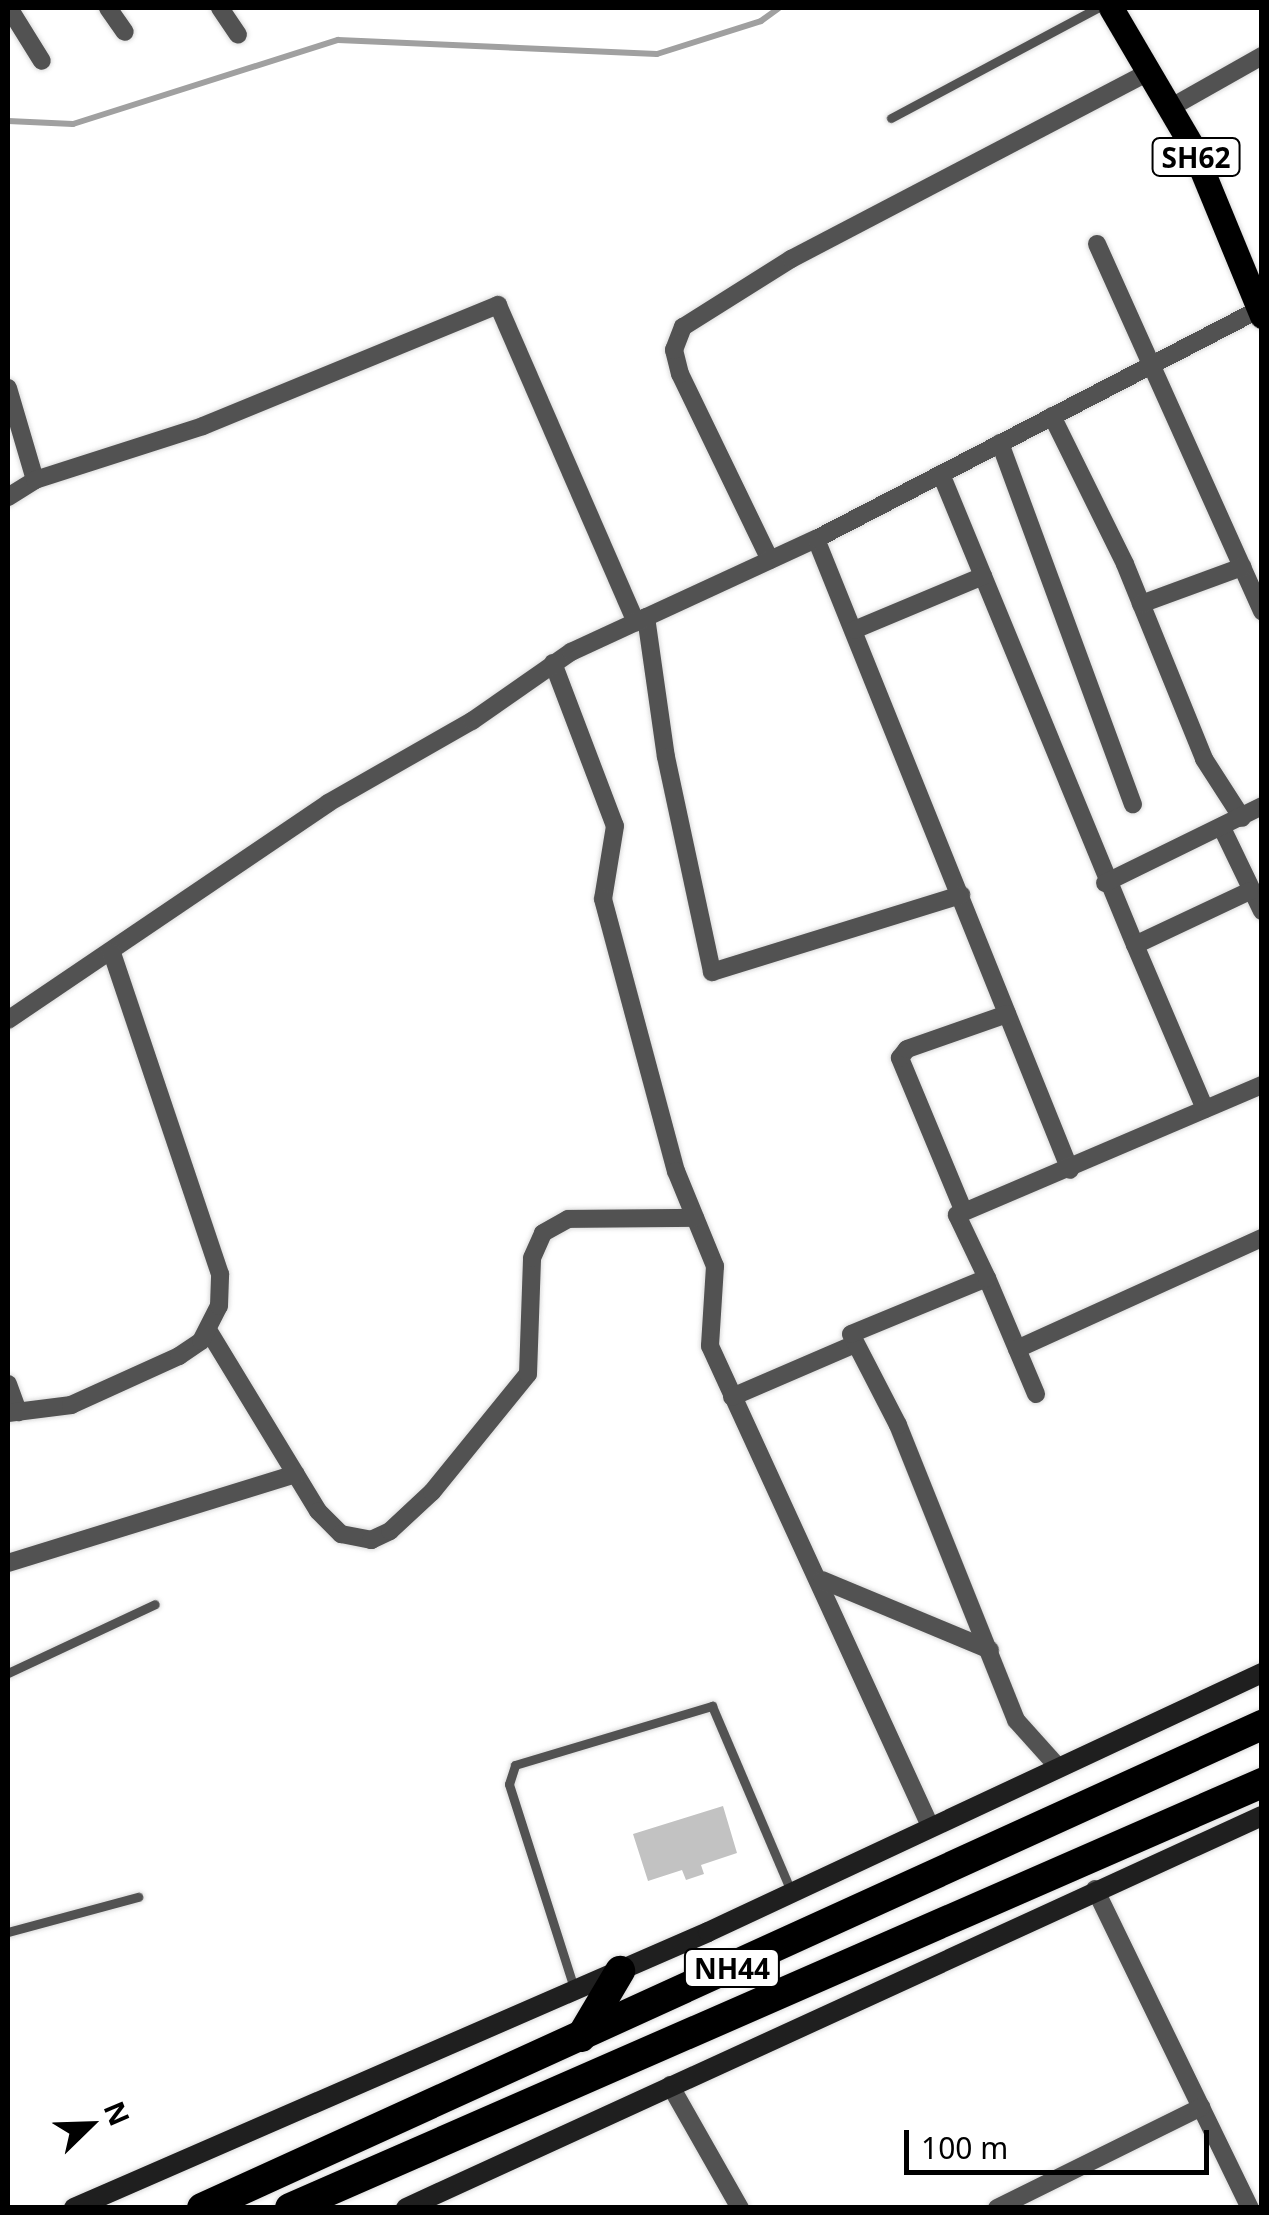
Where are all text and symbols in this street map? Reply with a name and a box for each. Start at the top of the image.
road number: SH62 [1151,134,1241,180]
road number: NH44 [682,1945,782,1991]
north arrow [40,2075,140,2175]
text: N [96,2095,140,2131]
scale bar [909,2110,1214,2172]
text: 100 m [921,2127,1008,2168]

